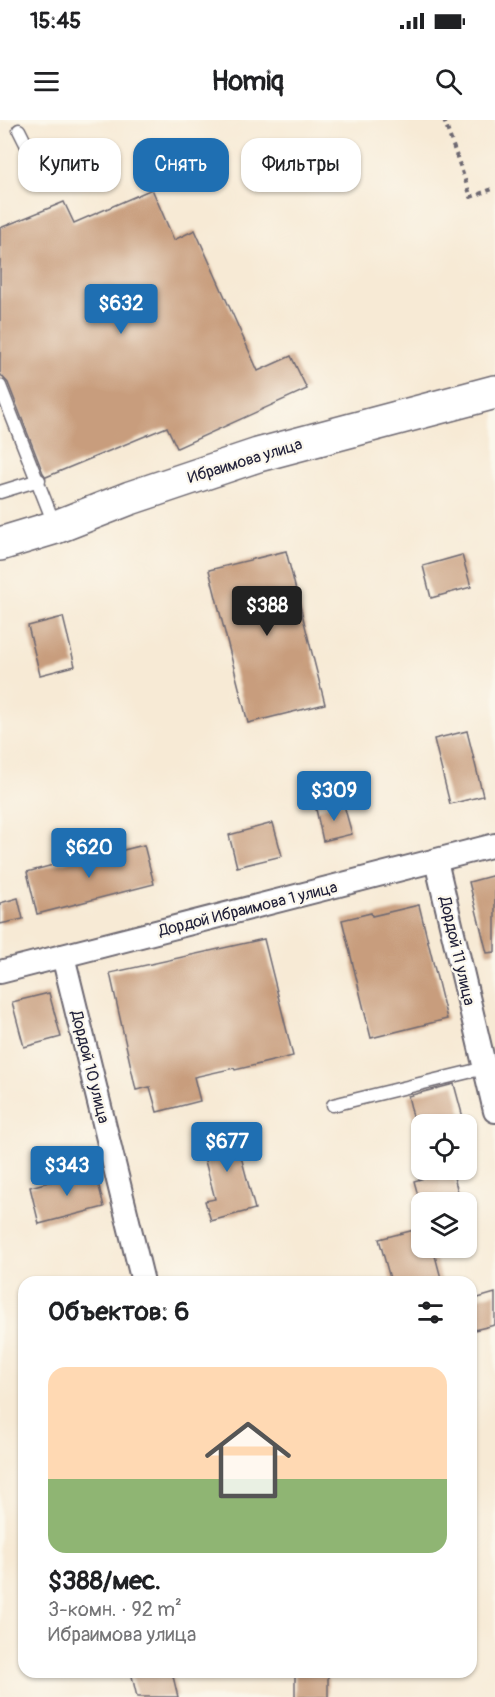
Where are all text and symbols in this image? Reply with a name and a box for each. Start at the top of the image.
text: 15:45 [30,7,81,35]
icon: menu [30,65,63,98]
text: Homiq [211,65,284,98]
icon: search [432,65,465,98]
chip: Купить [18,138,121,192]
chip: Снять [133,138,229,192]
chip: Фильтры [241,138,361,192]
pin: $632 [85,284,157,335]
text: $632 [99,291,143,316]
street label: Ибраимова улица [185,434,305,488]
pin: $388 [231,586,303,637]
text: $388 [246,593,288,618]
pin: $309 [298,771,370,822]
text: $309 [311,778,357,803]
pin: $620 [53,828,125,879]
text: $620 [65,835,113,860]
street label: Дордой Ибраимова 1 улица [156,877,339,941]
street label: Дордой 11 улица [435,894,479,1007]
street label: Дордой 10 улица [66,1008,114,1125]
map controls [411,1114,477,1258]
button: locate [411,1114,477,1180]
pin: $677 [191,1122,263,1173]
text: $677 [205,1129,249,1154]
pin: $343 [31,1146,103,1197]
text: $343 [45,1153,89,1178]
button: layers [411,1192,477,1258]
text: Объектов: 6 [48,1296,189,1328]
icon: filters [414,1296,447,1329]
icon: home [194,1406,302,1514]
text: $388/мес. [48,1565,161,1597]
text: 3-комн. · 92 m² [48,1597,182,1622]
text: Ибраимова улица [48,1622,196,1647]

